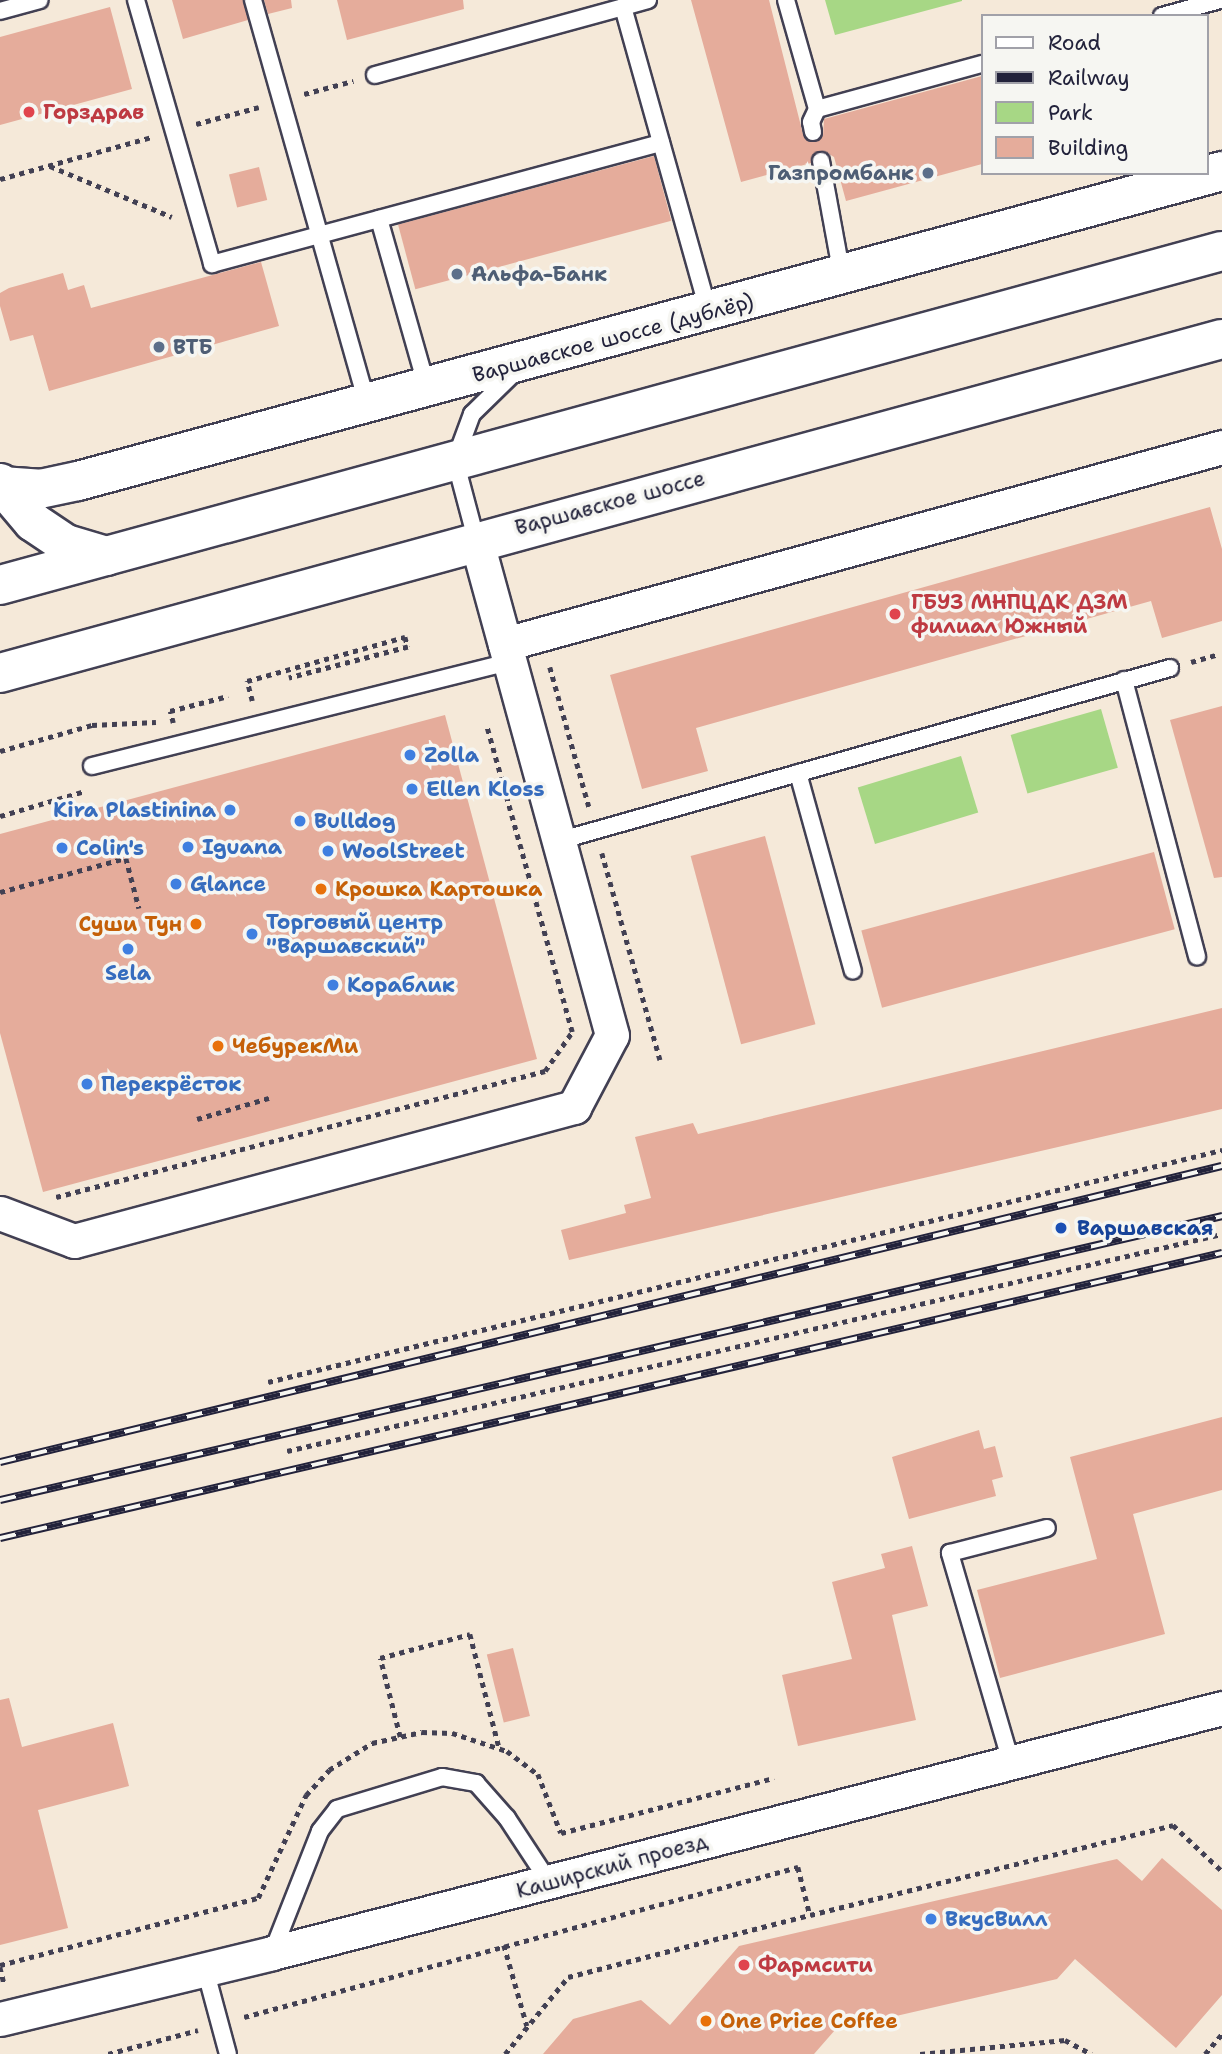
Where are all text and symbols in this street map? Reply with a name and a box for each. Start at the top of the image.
legend [981,14,1208,175]
text: Road [1048,29,1101,57]
text: Railway [1048,64,1130,92]
place label: Горздрав [43,99,144,125]
text: Park [1048,99,1093,127]
marker: Горздрав [21,104,37,120]
text: Building [1048,134,1128,162]
place label: Газпромбанк [768,160,914,186]
marker: Газпромбанк [920,165,936,181]
place label: Альфа-Банк [471,261,607,287]
marker: Альфа-Банк [449,266,465,282]
street label: Варшавское шоссе (дублёр) [470,288,756,388]
place label: ВТБ [173,334,213,360]
marker: ВТБ [151,339,167,355]
street label: Варшавское шоссе [512,466,708,540]
place label: ГБУЗ МНПЦДК ДЗМ филиал Южный [911,589,1128,639]
marker: ГБУЗ МНПЦДК ДЗМ филиал Южный [885,604,905,624]
place label: Zolla [424,742,479,768]
marker: Zolla [402,747,418,763]
place label: Ellen Kloss [426,776,545,802]
marker: Ellen Kloss [404,781,420,797]
place label: Kira Plastinina [53,797,216,823]
marker: Kira Plastinina [222,802,238,818]
place label: Bulldog [314,808,396,834]
marker: Bulldog [292,813,308,829]
place label: Iguana [202,834,282,860]
place label: Colin's [76,835,144,861]
place label: WoolStreet [342,838,465,864]
marker: Iguana [180,839,196,855]
marker: Colin's [54,840,70,856]
marker: WoolStreet [320,843,336,859]
place label: Glance [190,871,266,897]
marker: Glance [168,876,184,892]
place label: Крошка Картошка [335,876,542,902]
marker: Крошка Картошка [313,881,329,897]
place label: Торговый центр "Варшавский" [266,909,443,959]
place label: Суши Тун [79,911,182,937]
marker: Суши Тун [188,916,204,932]
marker: Торговый центр "Варшавский" [244,926,260,942]
marker: Sela [120,941,136,957]
place label: Sela [105,960,151,986]
place label: Кораблик [347,972,455,998]
marker: Кораблик [325,977,341,993]
place label: ЧебурекМи [232,1033,358,1059]
marker: ЧебурекМи [210,1038,226,1054]
place label: Перекрёсток [101,1071,241,1097]
marker: Перекрёсток [79,1076,95,1092]
place label: Варшавская [1077,1215,1213,1241]
marker: Варшавская [1051,1218,1071,1238]
street label: Каширский проезд [513,1828,711,1904]
place label: ВкусВилл [945,1906,1047,1932]
marker: ВкусВилл [923,1911,939,1927]
place label: Фармсити [758,1952,873,1978]
marker: Фармсити [736,1957,752,1973]
place label: One Price Coffee [720,2008,898,2034]
marker: One Price Coffee [698,2013,714,2029]

